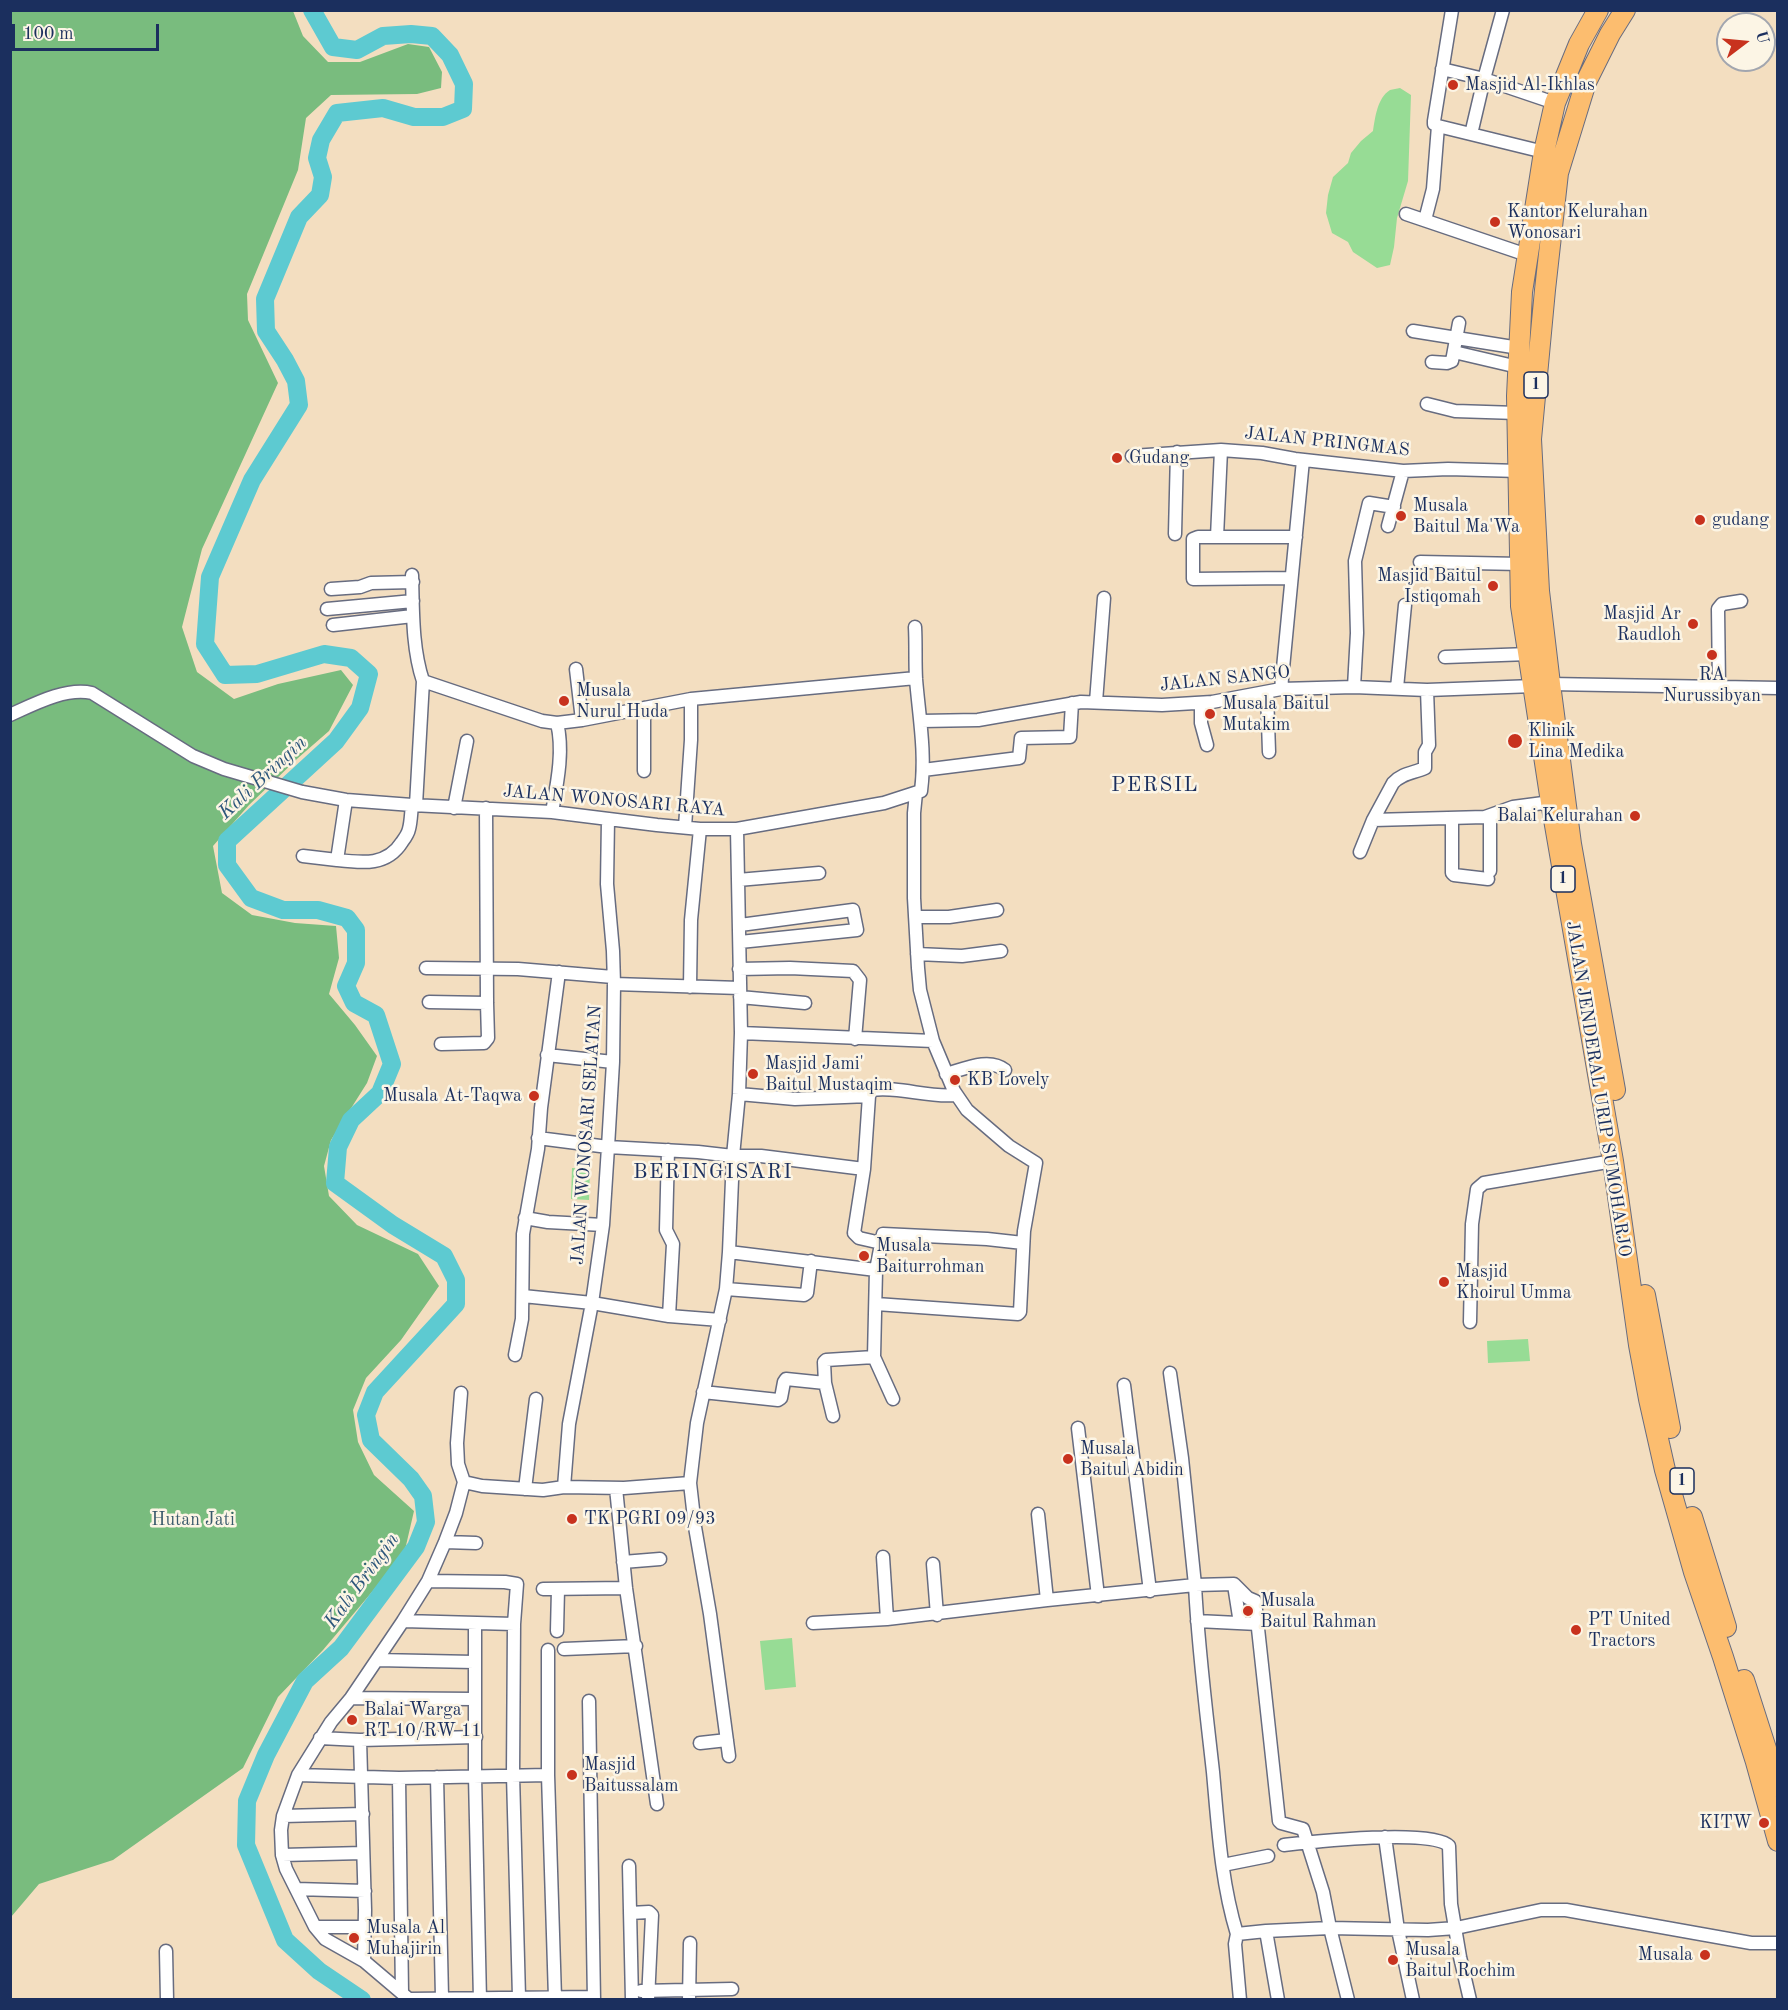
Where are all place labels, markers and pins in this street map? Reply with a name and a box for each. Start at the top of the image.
place label: Masjid Al-Ikhlas [1465,74,1595,96]
marker: Masjid Al-Ikhlas [1446,78,1460,92]
place label: Kantor Kelurahan Wonosari [1507,201,1648,244]
marker: Kantor Kelurahan Wonosari [1488,215,1502,229]
place label: Gudang [1129,447,1189,469]
marker: Gudang [1110,451,1124,465]
place label: Musala Baitul Ma'Wa [1413,495,1520,538]
marker: Musala Baitul Ma'Wa [1394,509,1408,523]
place label: gudang [1712,509,1769,531]
marker: gudang [1693,513,1707,527]
place label: Masjid Baitul Istiqomah [1377,565,1481,608]
marker: Masjid Baitul Istiqomah [1486,579,1500,593]
place label: Masjid Ar Raudloh [1603,603,1681,646]
marker: Masjid Ar Raudloh [1686,617,1700,631]
marker: RA Nurussibyan [1705,648,1719,662]
place label: RA Nurussibyan [1663,664,1761,706]
place label: Musala Nurul Huda [576,680,668,722]
place label: Musala Baitul Mutakim [1222,693,1329,736]
marker: Musala Nurul Huda [557,694,571,708]
marker: Musala Baitul Mutakim [1203,707,1217,721]
place label: Klinik Lina Medika [1528,720,1624,762]
marker: Klinik Lina Medika [1506,732,1524,750]
place label: Balai Kelurahan [1497,805,1623,827]
marker: Balai Kelurahan [1628,809,1642,823]
place label: Masjid Jami' Baitul Mustaqim [765,1053,893,1096]
marker: Masjid Jami' Baitul Mustaqim [746,1067,760,1081]
place label: KB Lovely [967,1069,1050,1091]
marker: KB Lovely [948,1073,962,1087]
place label: Musala At-Taqwa [383,1085,522,1107]
marker: Musala At-Taqwa [527,1089,541,1103]
place label: Musala Baiturrohman [876,1235,984,1278]
marker: Musala Baiturrohman [857,1249,871,1263]
place label: Masjid Khoirul Umma [1456,1261,1572,1304]
marker: Masjid Khoirul Umma [1437,1275,1451,1289]
place label: Musala Baitul Abidin [1080,1438,1184,1480]
marker: Musala Baitul Abidin [1061,1452,1075,1466]
place label: TK PGRI 09/93 [584,1508,716,1530]
marker: TK PGRI 09/93 [565,1512,579,1526]
place label: Musala Baitul Rahman [1260,1590,1376,1632]
marker: Musala Baitul Rahman [1241,1604,1255,1618]
place label: PT United Tractors [1588,1609,1671,1652]
marker: PT United Tractors [1569,1623,1583,1637]
place label: Balai Warga RT 10/RW 11 [364,1699,482,1742]
marker: Balai Warga RT 10/RW 11 [345,1713,359,1727]
place label: Masjid Baitussalam [584,1754,679,1796]
marker: Masjid Baitussalam [565,1768,579,1782]
place label: KITW [1699,1812,1752,1834]
marker: KITW [1757,1816,1771,1830]
place label: Musala Al Muhajirin [366,1917,445,1960]
marker: Musala Al Muhajirin [347,1931,361,1945]
place label: Musala Baitul Rochim [1405,1939,1516,1982]
place label: Musala [1638,1944,1693,1966]
marker: Musala [1698,1948,1712,1962]
marker: Musala Baitul Rochim [1386,1953,1400,1967]

